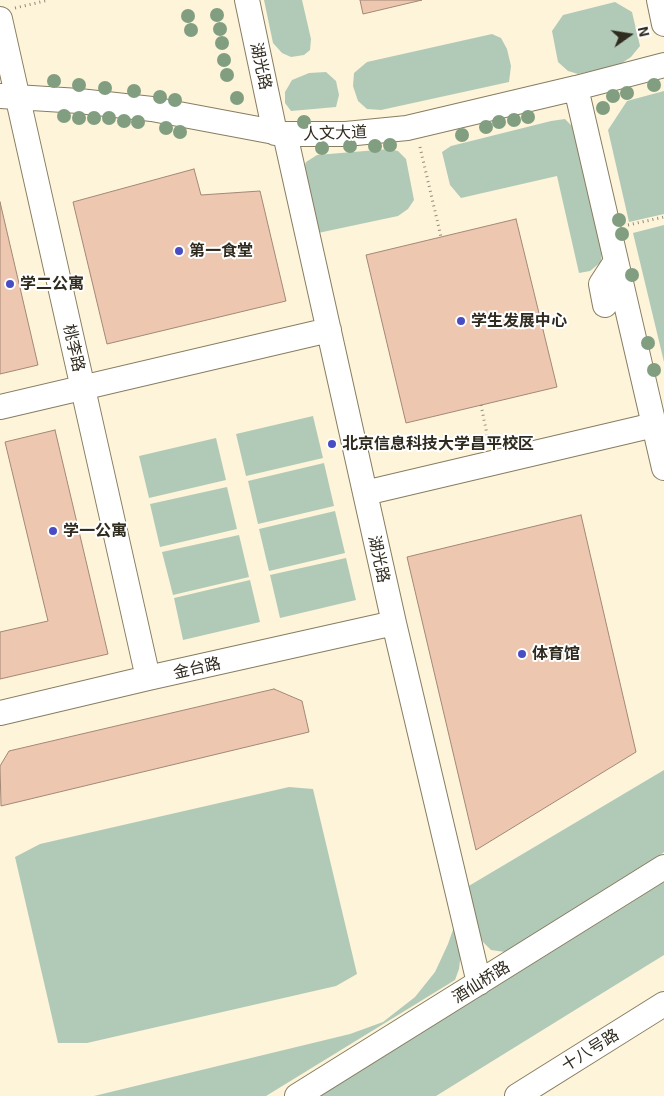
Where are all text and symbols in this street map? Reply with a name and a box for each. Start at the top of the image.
north arrow [604,10,654,60]
text: N [635,25,654,38]
street label: 湖光路 [247,41,275,91]
street label: 人文大道 [303,122,367,144]
place label: 第一食堂 [189,241,253,261]
marker: 第一食堂 [173,245,185,257]
place label: 学二公寓 [20,274,84,294]
marker: 学二公寓 [4,278,16,290]
place label: 学生发展中心 [471,311,567,331]
marker: 学生发展中心 [455,315,467,327]
street label: 桃李路 [59,322,89,374]
place label: 北京信息科技大学昌平校区 [342,434,534,454]
marker: 北京信息科技大学昌平校区 [326,438,338,450]
place label: 学一公寓 [63,521,127,541]
marker: 学一公寓 [47,525,59,537]
street label: 湖光路 [365,534,393,584]
place label: 体育馆 [532,644,580,664]
marker: 体育馆 [516,648,528,660]
street label: 金台路 [171,653,223,683]
street label: 酒仙桥路 [449,957,513,1007]
street label: 十八号路 [558,1025,622,1075]

